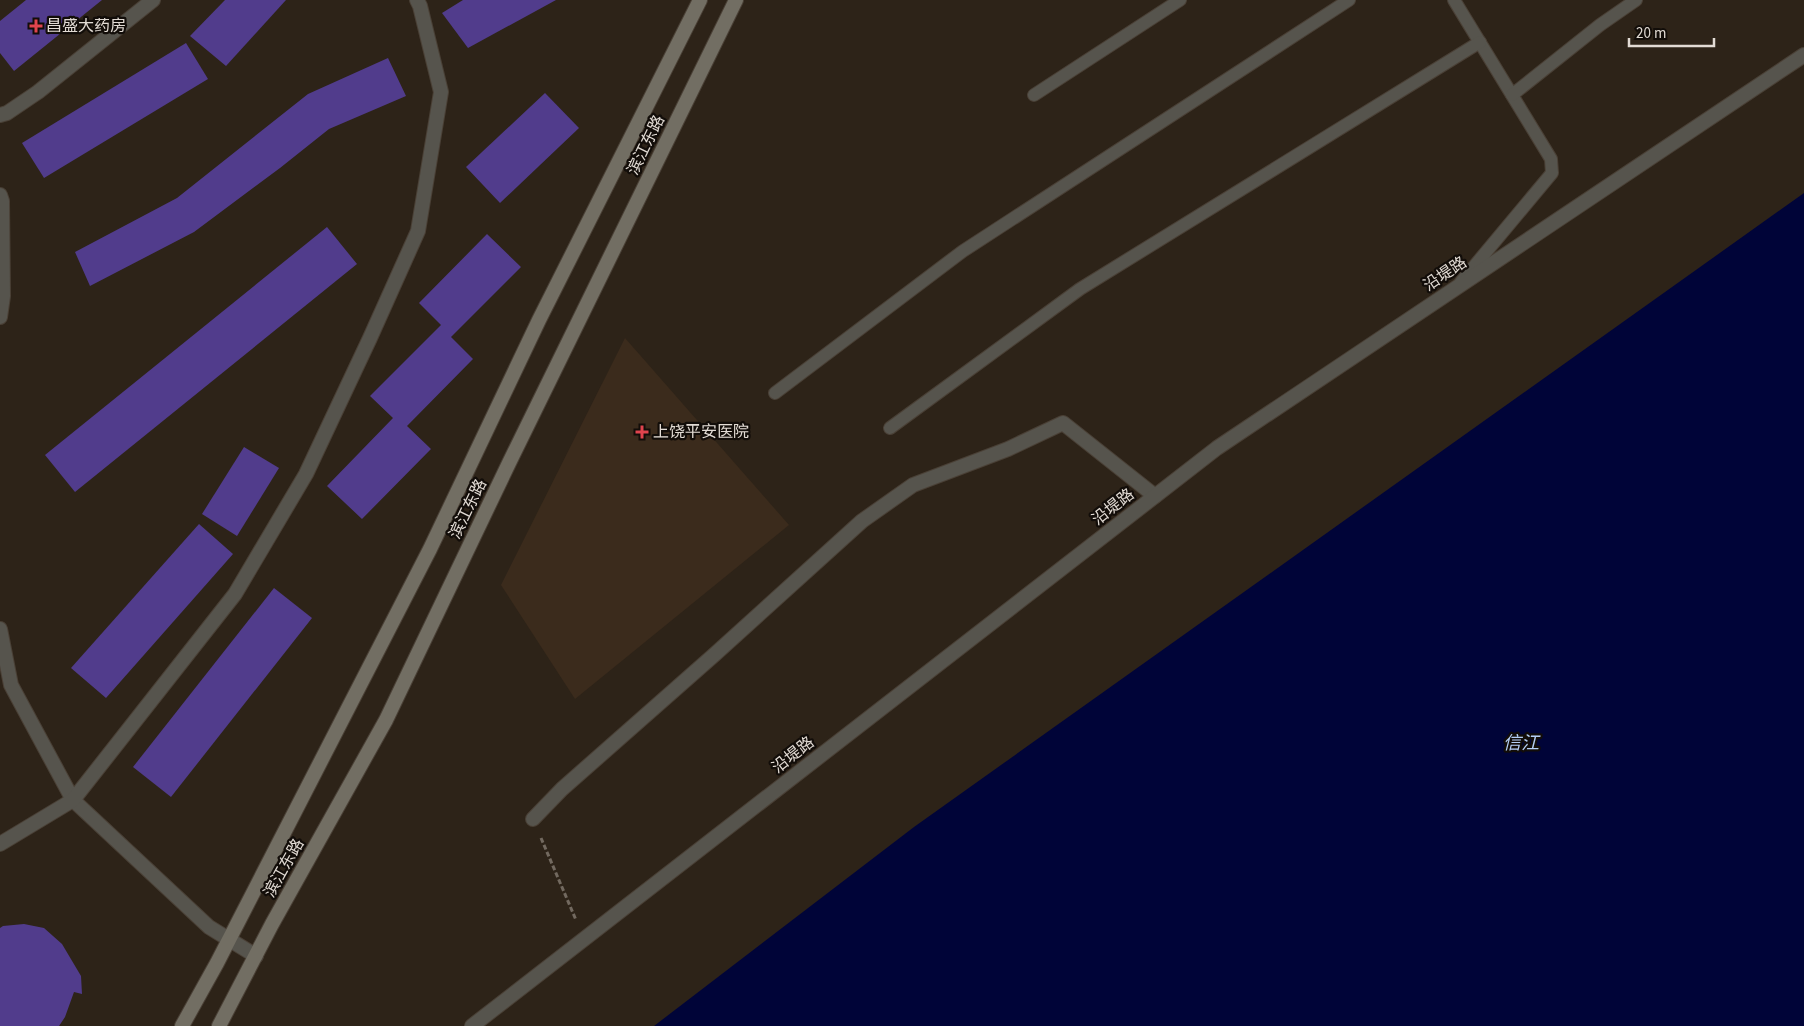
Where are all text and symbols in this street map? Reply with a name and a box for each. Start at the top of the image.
place label: 昌盛大药房 [46,15,126,37]
scale bar [1629,15,1714,47]
marker: 昌盛大药房 [30,20,42,32]
text: 20 m [1636,23,1666,44]
street label: 滨江东路 [622,111,670,179]
street label: 沿堤路 [1419,251,1471,297]
place label: 上饶平安医院 [653,421,749,443]
marker: 上饶平安医院 [635,425,649,439]
street label: 滨江东路 [444,475,492,543]
street label: 沿堤路 [1087,484,1139,530]
water label: 信江 [1503,731,1541,756]
street label: 沿堤路 [767,732,819,778]
street label: 滨江东路 [259,835,309,901]

